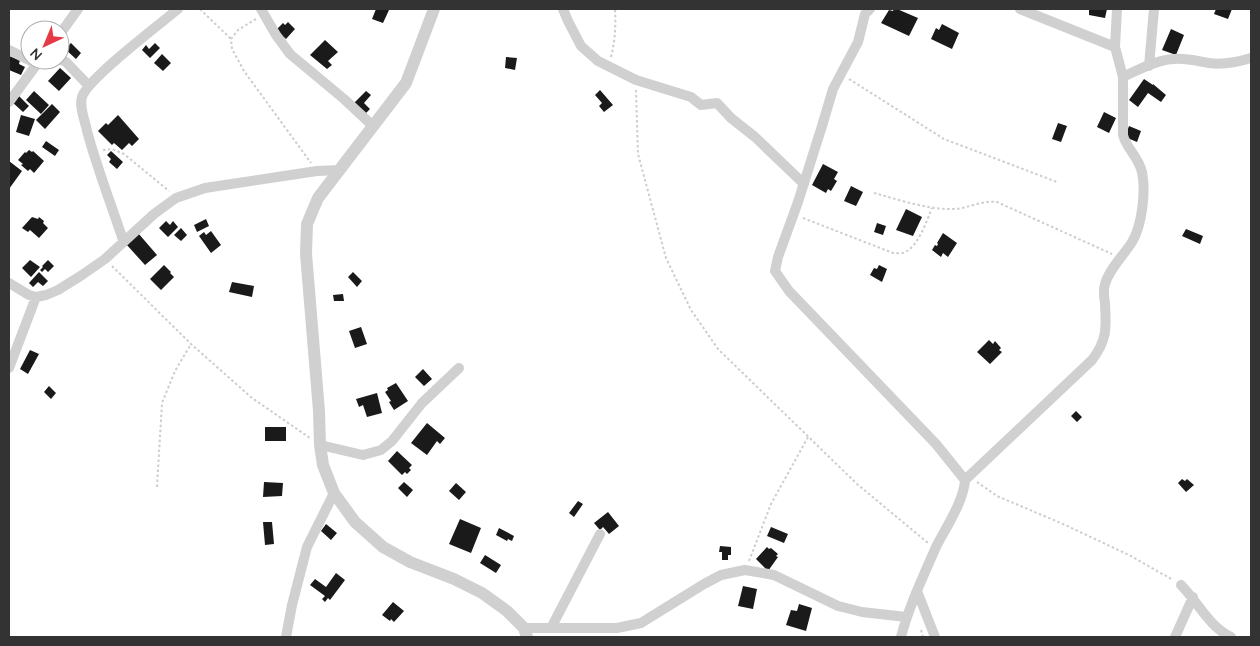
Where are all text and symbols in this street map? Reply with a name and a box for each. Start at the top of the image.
north arrow [20,20,70,70]
text: N [26,44,46,64]

